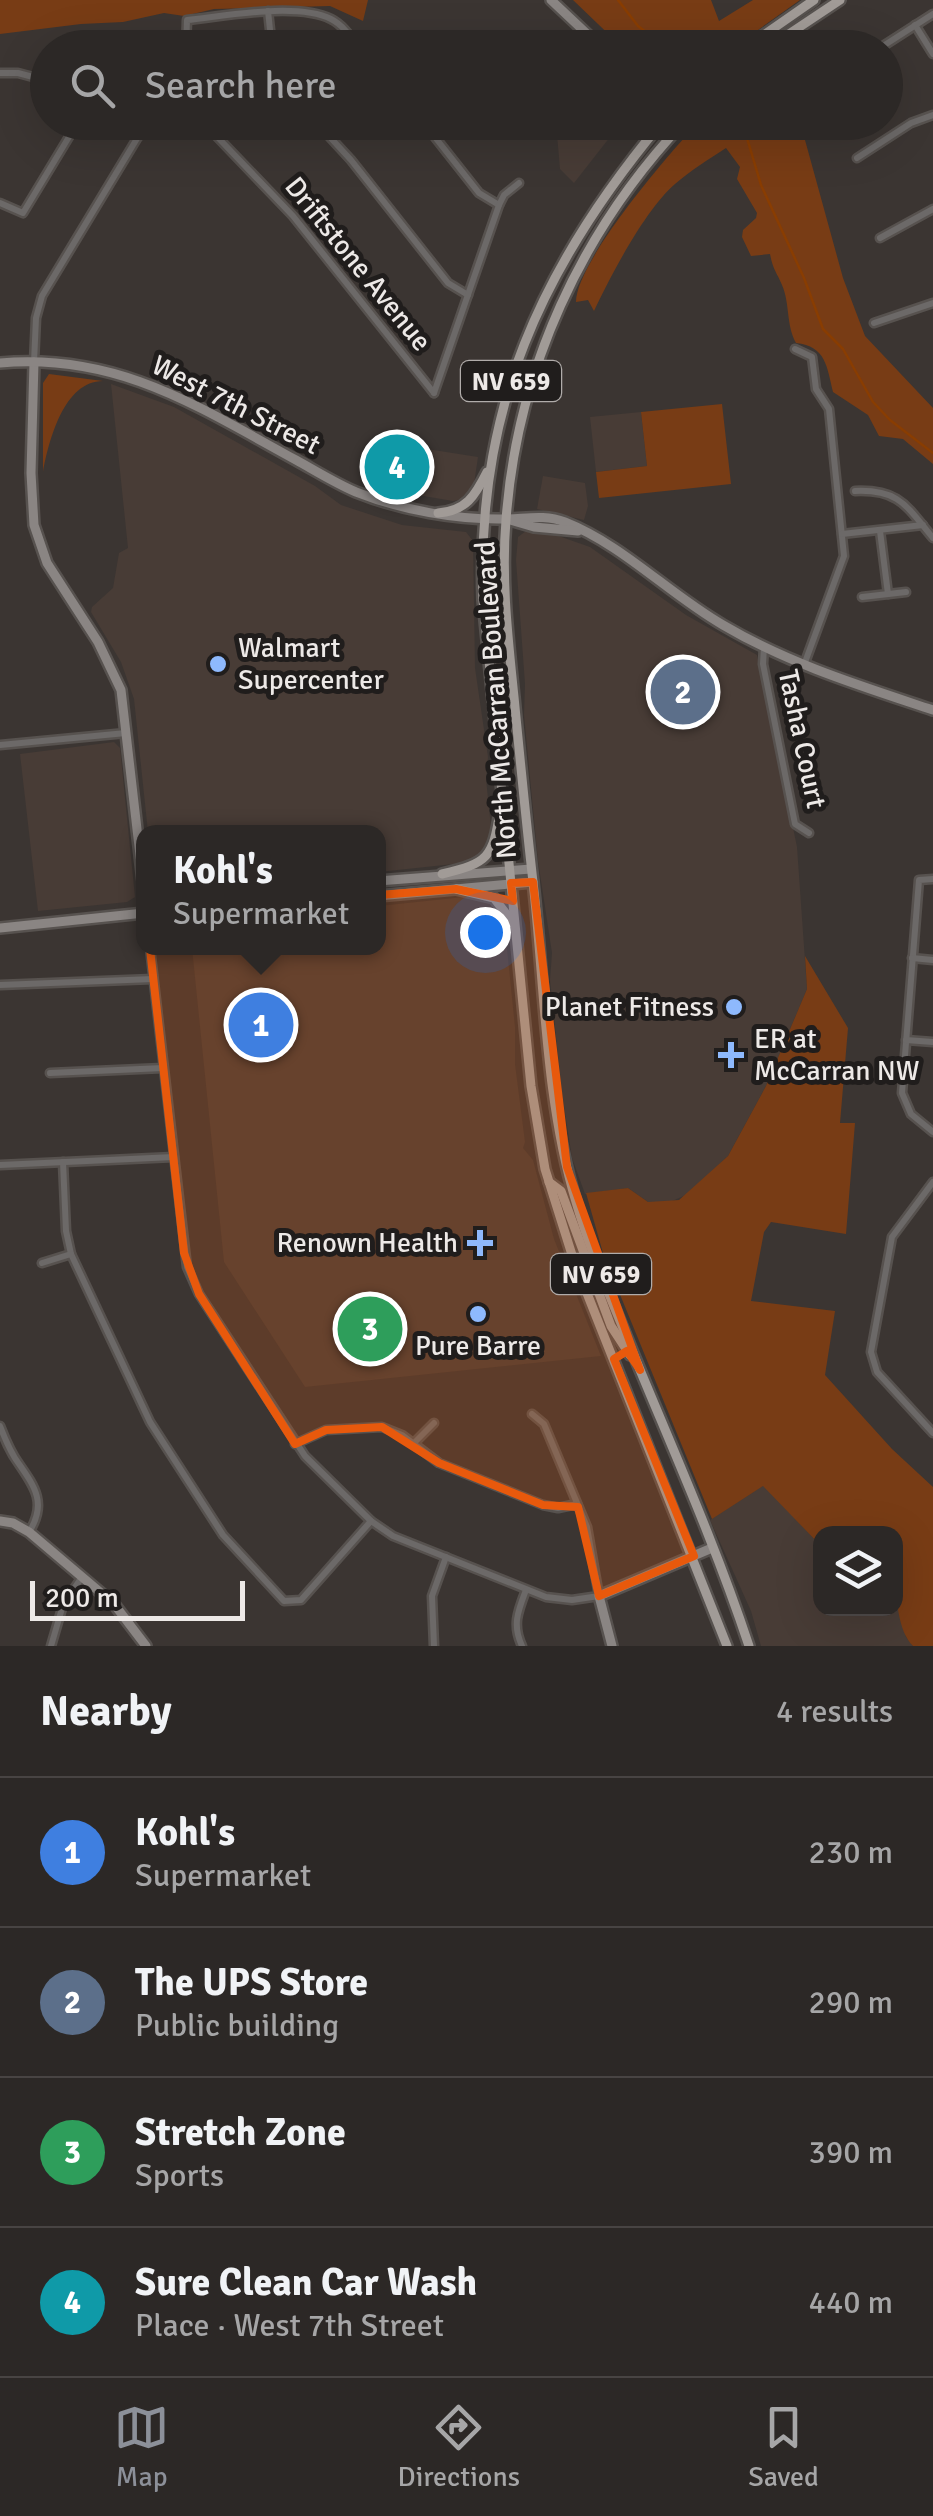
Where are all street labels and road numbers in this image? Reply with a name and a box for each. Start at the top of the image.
street label: Driftstone Avenue [277,170,439,358]
street label: West 7th Street [146,348,326,462]
road number: NV 659 [461,361,561,401]
street label: North McCarran Boulevard [468,540,524,860]
street label: Tasha Court [771,666,833,812]
road number: NV 659 [551,1254,651,1294]

